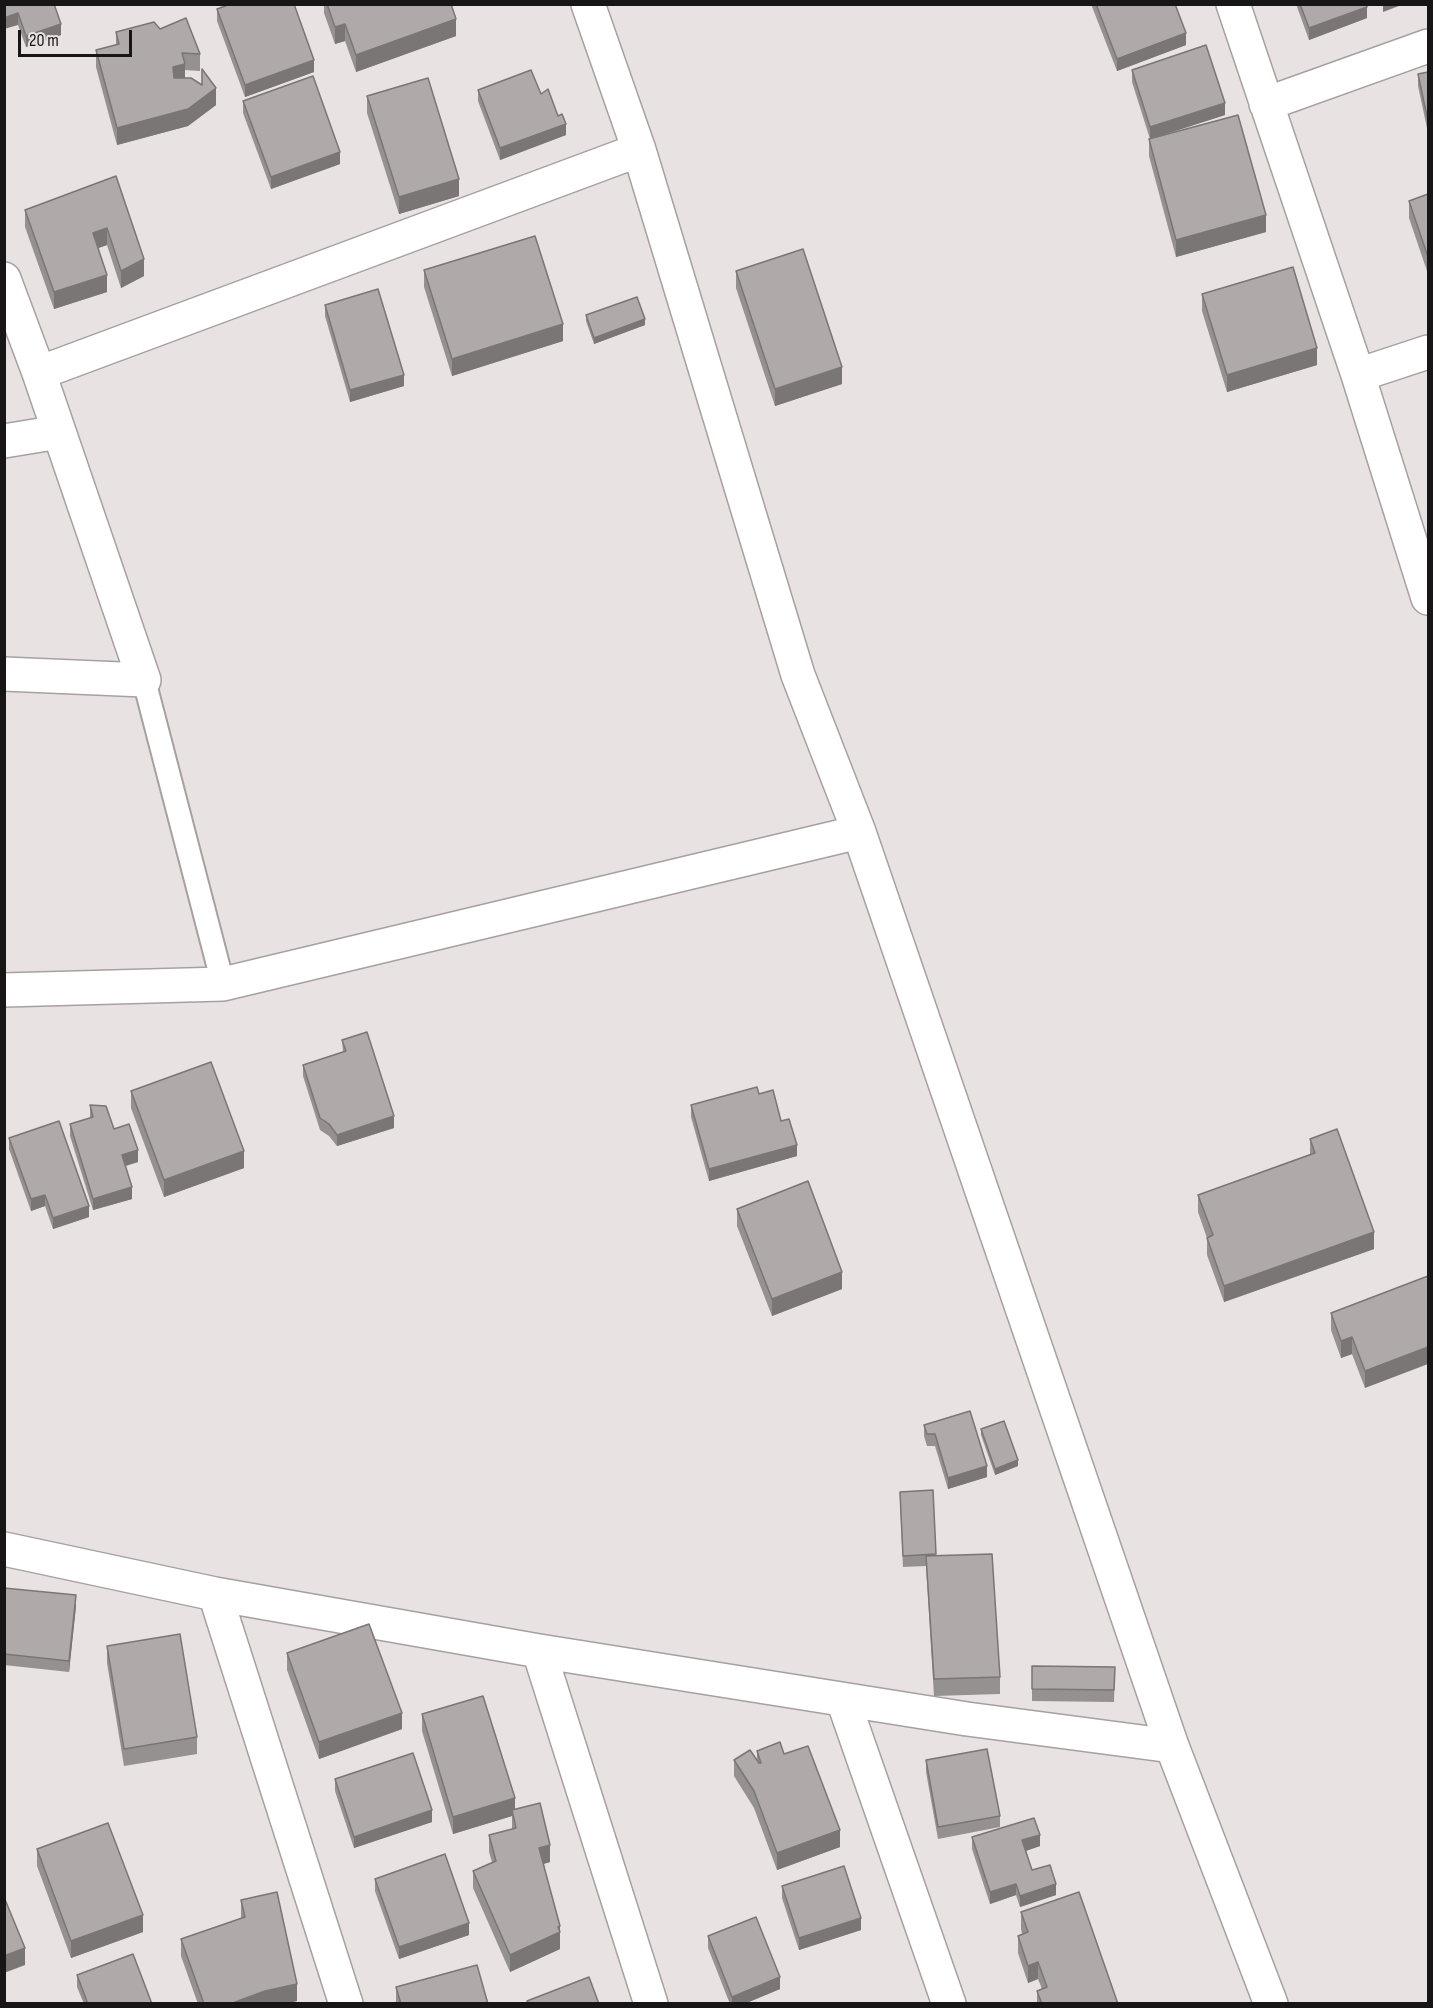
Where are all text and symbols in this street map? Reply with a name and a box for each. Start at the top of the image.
scale bar [21,18,135,56]
text: 20 m [29,30,59,51]

